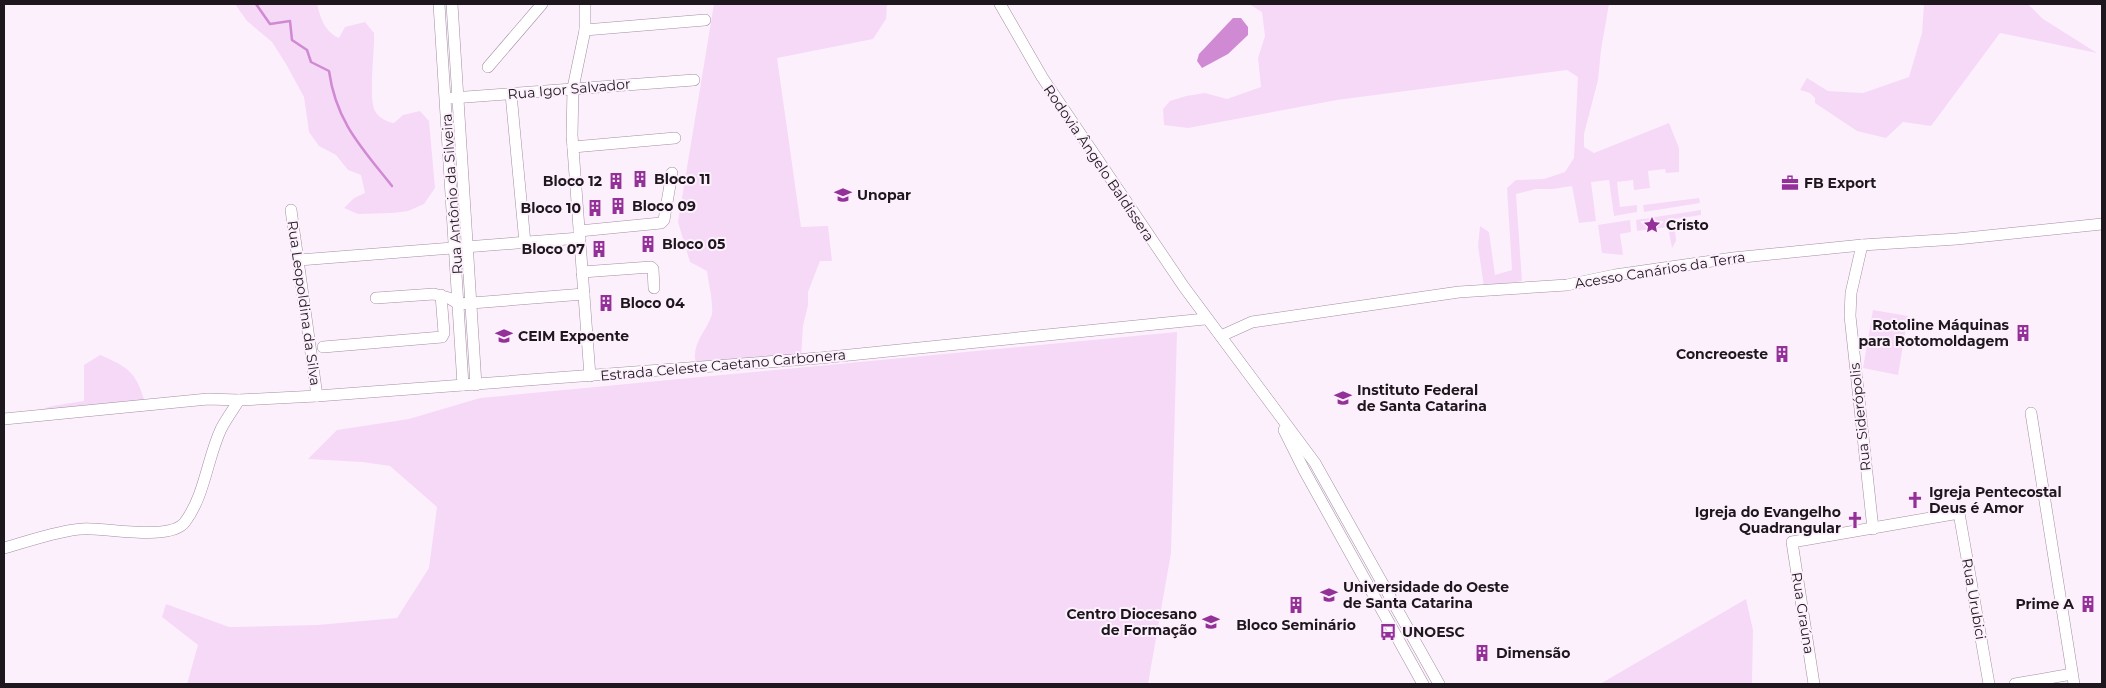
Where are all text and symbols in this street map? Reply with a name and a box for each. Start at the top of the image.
street label: Rua Igor Salvador [507,75,632,103]
street label: Rodovia Ângelo Baldissera [1040,81,1158,245]
street label: Rua Antônio da Silveira [437,113,467,275]
building icon: Bloco 11 [630,169,650,189]
place label: Bloco 11 [654,170,710,188]
building icon: Bloco 12 [606,171,626,191]
place label: Bloco 12 [543,172,602,190]
office icon: FB Export [1780,173,1800,193]
place label: FB Export [1804,174,1876,192]
school or university icon: Unopar [833,185,853,205]
place label: Unopar [857,186,911,204]
building icon: Bloco 09 [608,196,628,216]
place label: Bloco 09 [632,197,696,215]
building icon: Bloco 10 [585,198,605,218]
place label: Bloco 10 [521,199,581,217]
place icon: Cristo [1642,215,1662,235]
place label: Cristo [1666,216,1709,234]
street label: Rua Leopoldina da Silva [283,219,325,387]
building icon: Bloco 05 [638,234,658,254]
place label: Bloco 05 [662,235,725,253]
building icon: Bloco 07 [589,239,609,259]
place label: Bloco 07 [521,240,585,258]
street label: Acesso Canários da Terra [1573,248,1747,292]
building icon: Bloco 04 [596,293,616,313]
place label: Bloco 04 [620,294,685,312]
place label: Rotoline Máquinas para Rotomoldagem [1858,316,2010,350]
building icon: Rotoline Máquinas para Rotomoldagem [2013,323,2033,343]
school or university icon: CEIM Expoente [494,326,514,346]
place label: CEIM Expoente [518,327,629,345]
building icon: Concreoeste [1772,344,1792,364]
street label: Estrada Celeste Caetano Carbonera [600,345,846,385]
place label: Concreoeste [1676,345,1768,363]
street label: Rua Siderópolis [1845,362,1875,472]
place label: Instituto Federal de Santa Catarina [1357,381,1487,415]
school or university icon: Instituto Federal de Santa Catarina [1333,388,1353,408]
place label: Igreja Pentecostal Deus é Amor [1929,483,2062,517]
church icon: Igreja Pentecostal Deus é Amor [1905,490,1925,510]
place label: Igreja do Evangelho Quadrangular [1695,503,1841,537]
church icon: Igreja do Evangelho Quadrangular [1845,510,1865,530]
street label: Rua Urubici [1958,557,1990,641]
street label: Rua Graúna [1788,571,1818,655]
place label: Universidade do Oeste de Santa Catarina [1343,578,1509,612]
school or university icon: Universidade do Oeste de Santa Catarina [1319,585,1339,605]
building icon: Prime A [2078,594,2098,614]
building icon: Bloco Seminário [1286,595,1306,615]
place label: Prime A [2015,595,2074,613]
place label: Centro Diocesano de Formação [1067,605,1197,639]
school or university icon: Centro Diocesano de Formação [1201,612,1221,632]
place label: Bloco Seminário [1236,616,1356,634]
bus stop icon: UNOESC [1378,622,1398,642]
place label: UNOESC [1402,623,1465,641]
building icon: Dimensão [1472,643,1492,663]
place label: Dimensão [1496,644,1570,662]

